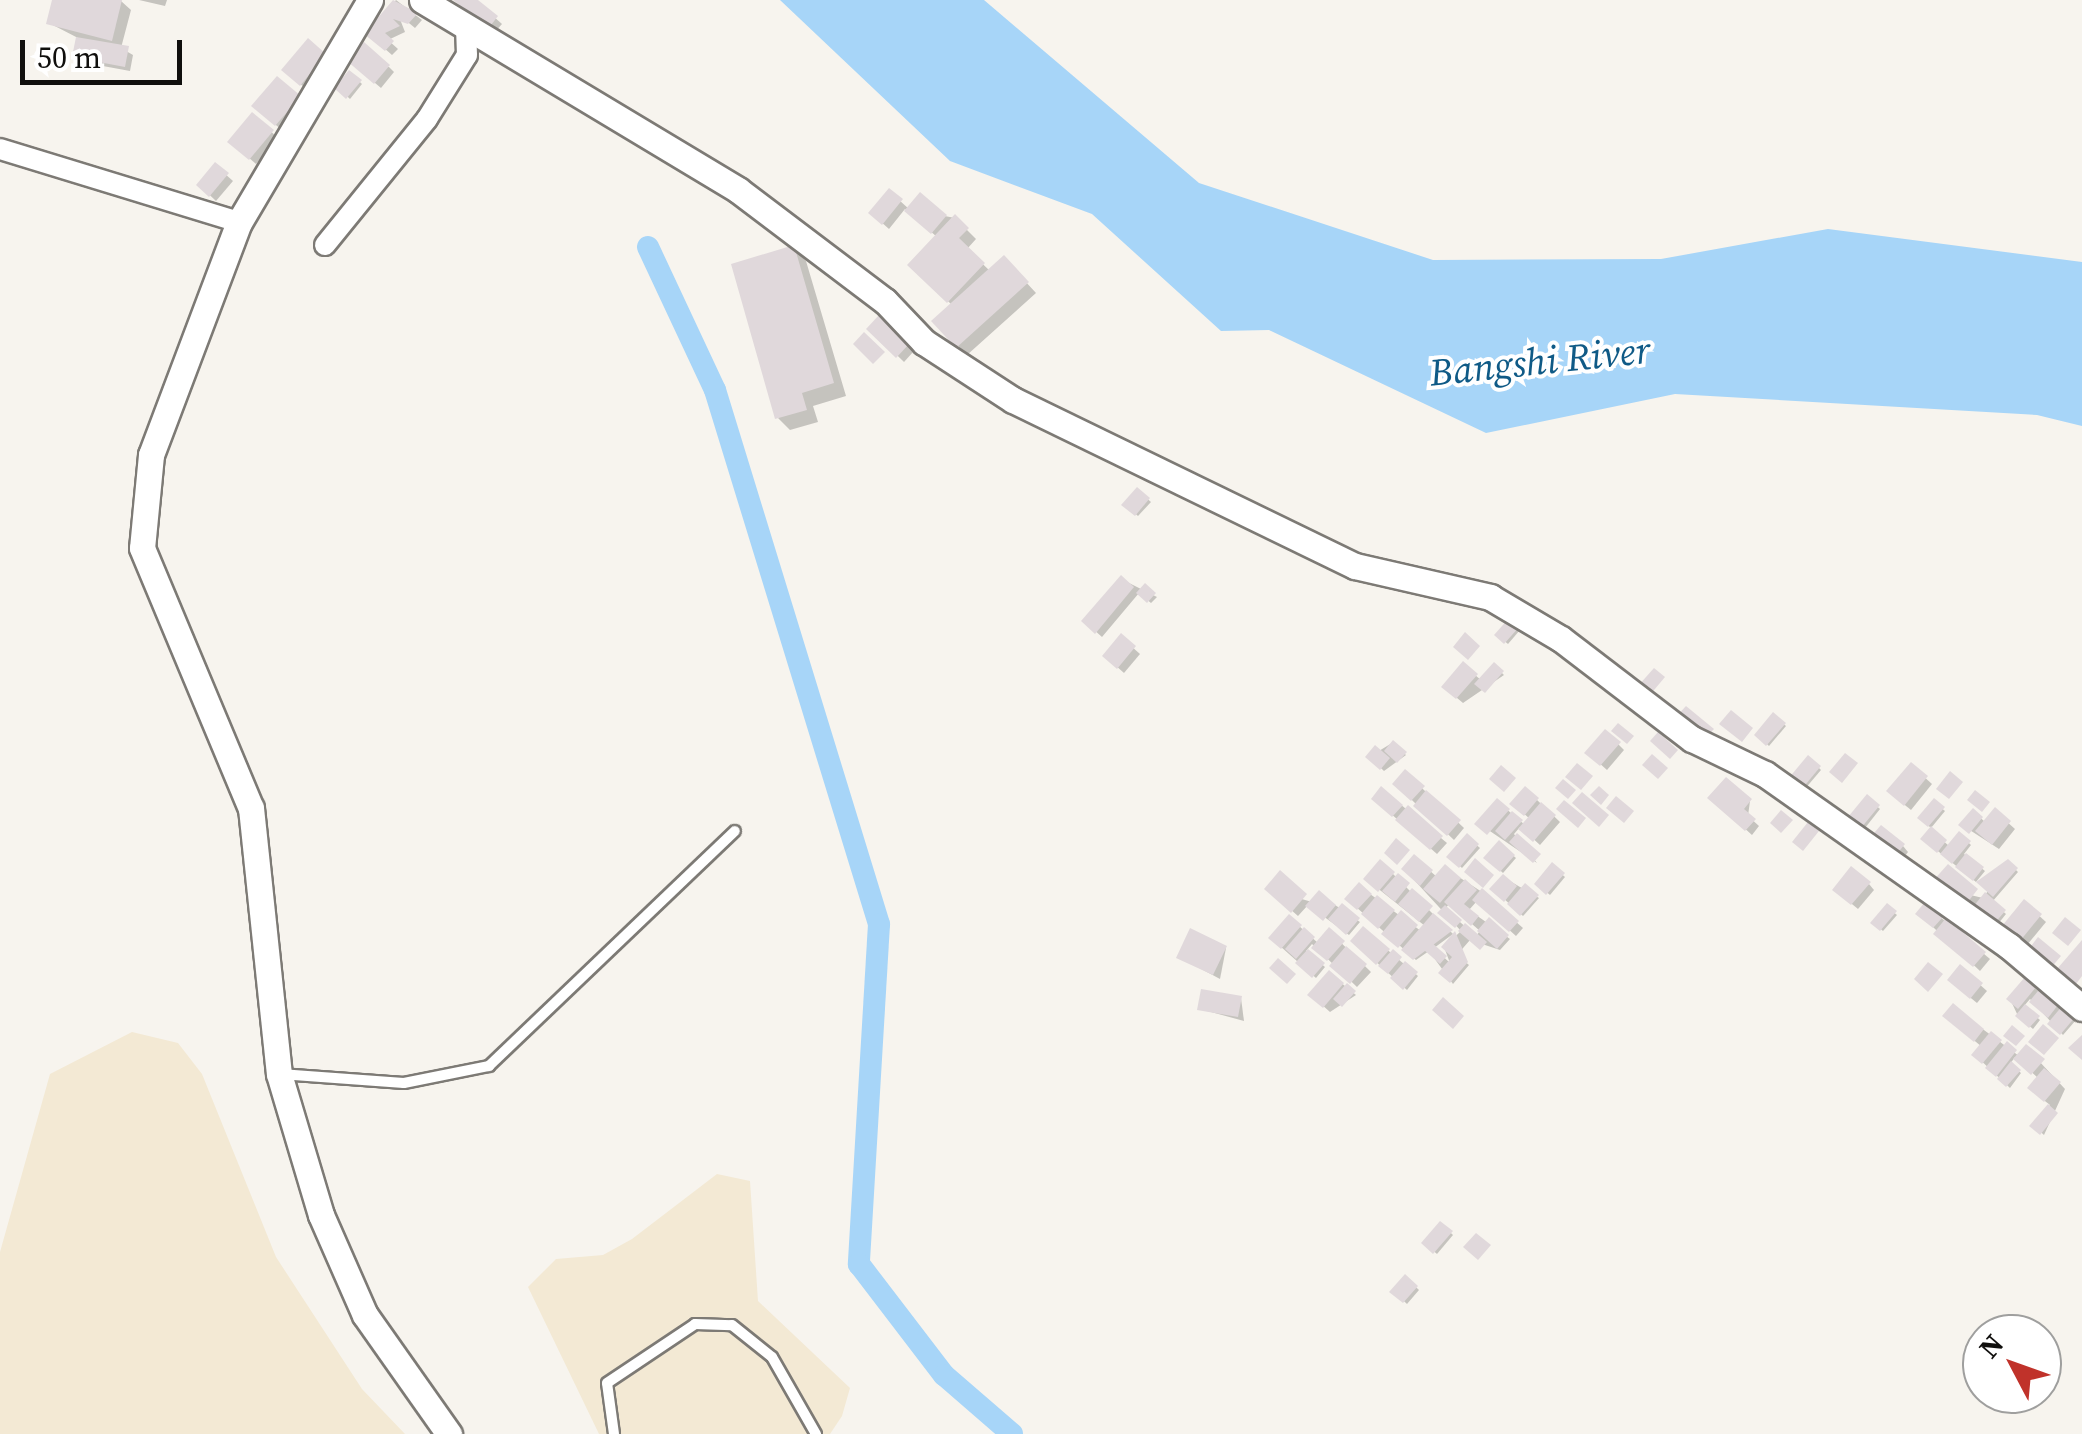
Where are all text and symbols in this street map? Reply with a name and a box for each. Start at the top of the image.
scale bar [25,20,188,82]
text: 50 m [37,37,101,78]
water label: Bangshi River [1427,328,1653,396]
north arrow [1962,1314,2062,1414]
text: N [1970,1325,2012,1366]

